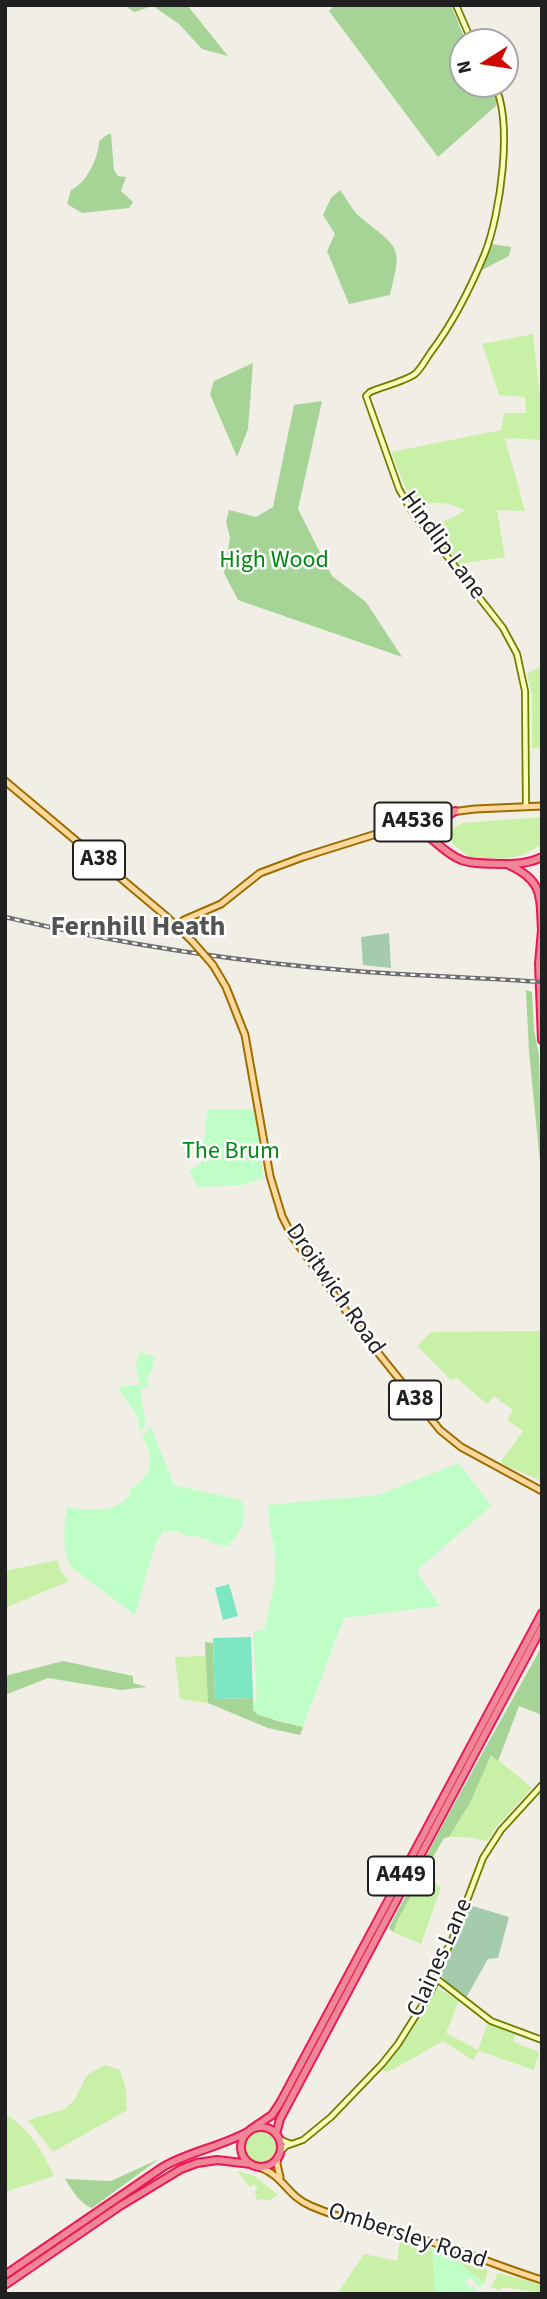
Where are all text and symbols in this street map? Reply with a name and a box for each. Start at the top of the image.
north arrow [449,28,519,98]
text: N [450,58,479,76]
street label: Hindlip Lane [393,486,491,606]
park label: High Wood [219,548,329,576]
road number: A4536 [374,802,452,842]
road number: A38 [73,840,125,880]
district label: Fernhill Heath [50,912,226,946]
park label: The Brum [182,1139,280,1167]
street label: Droitwich Road [278,1219,390,1361]
road number: A38 [389,1380,441,1420]
road number: A449 [368,1856,434,1896]
street label: Claines Lane [402,1894,480,2022]
street label: Ombersley Road [324,2198,490,2276]

